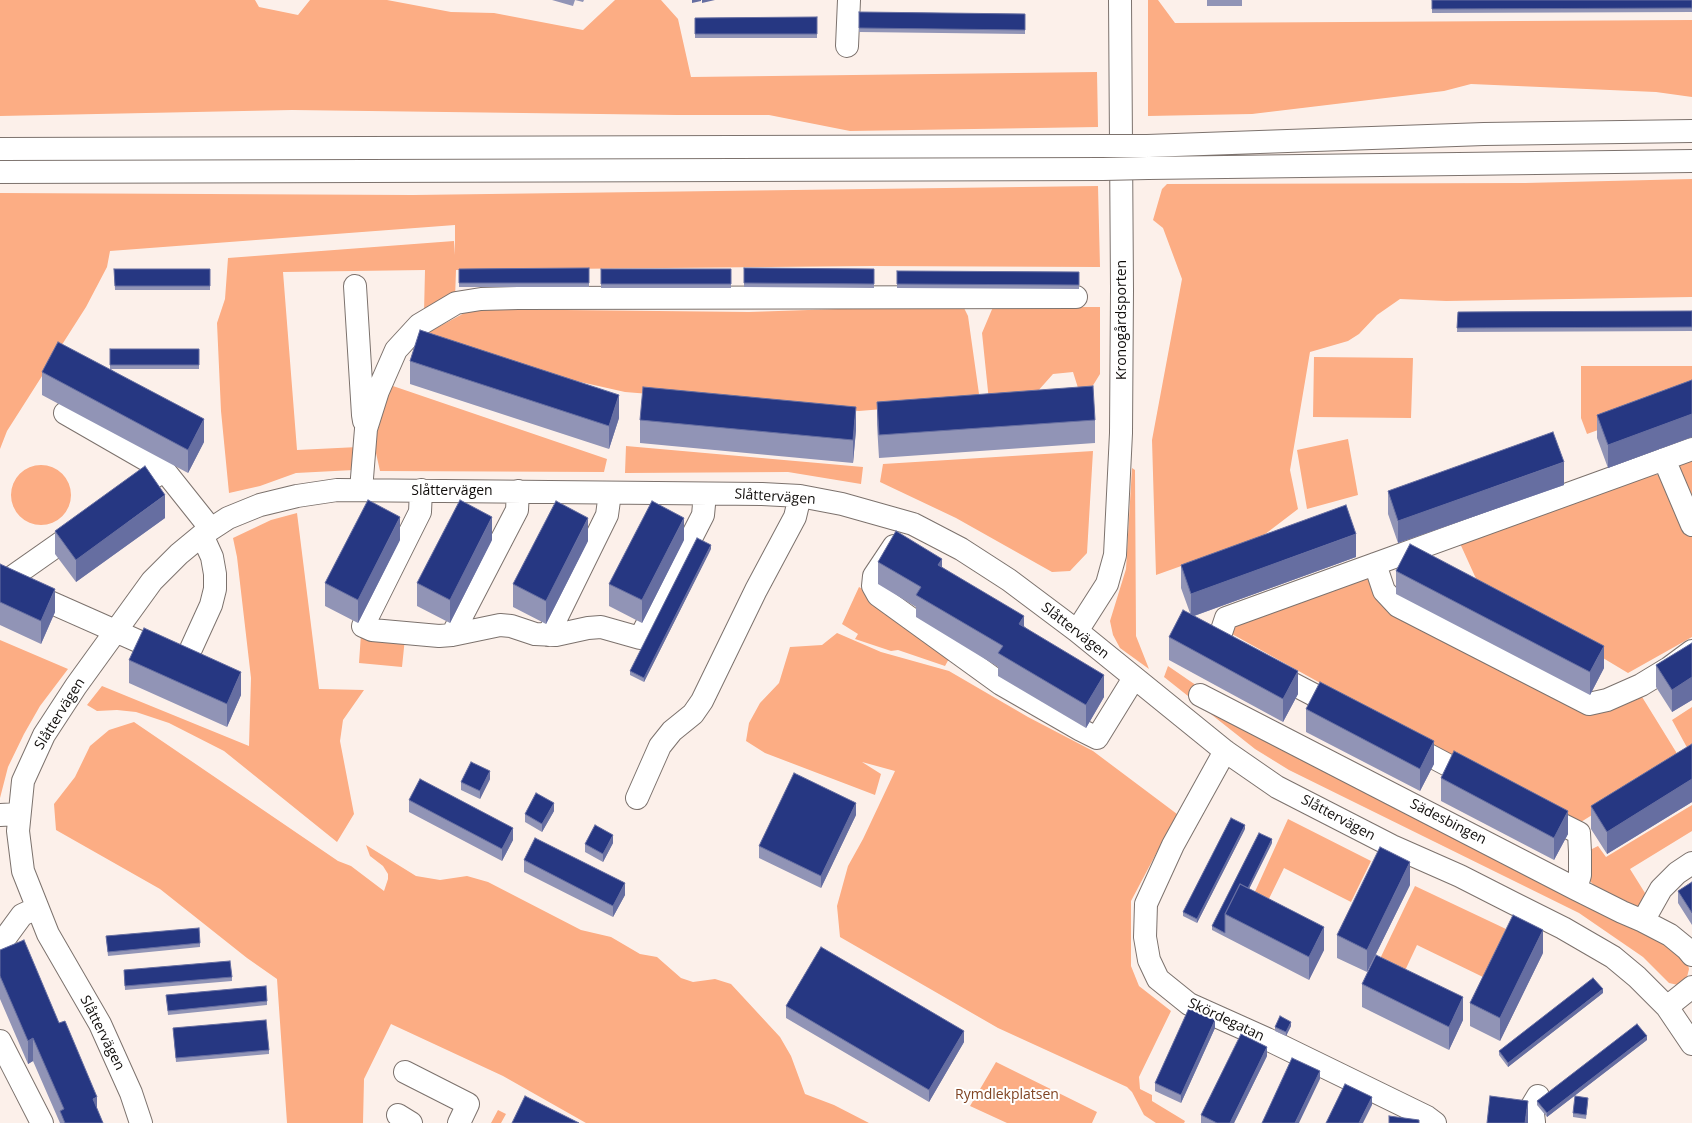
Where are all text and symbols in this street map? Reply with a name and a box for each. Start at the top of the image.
street label: Kronogårdsporten [1114,260,1130,380]
street label: Slåttervägen [411,483,493,499]
street label: Slåttervägen [734,486,816,508]
street label: Slåttervägen [1038,599,1112,663]
street label: Slåttervägen [31,675,89,753]
street label: Slåttervägen [1298,791,1378,845]
street label: Sädesbingen [1407,796,1489,848]
street label: Slåttervägen [76,993,128,1073]
street label: Skördegatan [1185,995,1267,1045]
park label: Rymdlekplatsen [955,1087,1059,1103]

